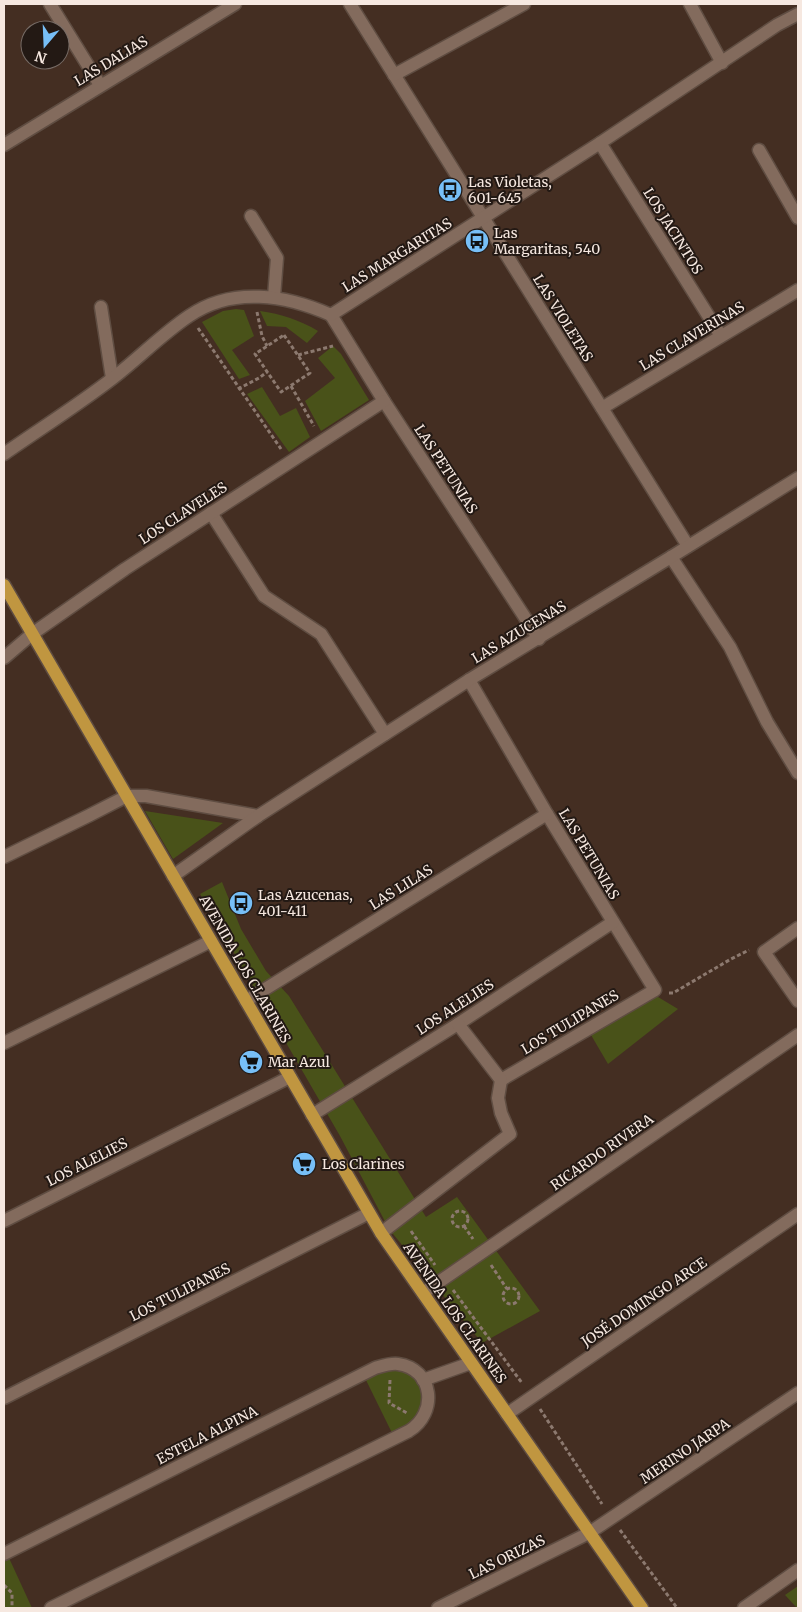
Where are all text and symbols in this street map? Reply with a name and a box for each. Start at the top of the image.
north arrow [20,20,70,70]
street label: LAS DALIAS [71,32,151,90]
text: N [33,47,49,68]
place label: Las Violetas, 601-645 [468,173,552,207]
bus stop icon: Las Violetas, 601-645 [437,177,463,203]
street label: LOS JACINTOS [639,185,707,277]
street label: LAS MARGARITAS [339,214,455,296]
place label: Las Margaritas, 540 [494,224,600,258]
bus stop icon: Las Margaritas, 540 [464,228,490,254]
street label: LAS VIOLETAS [529,271,597,365]
street label: LAS CLAVERINAS [636,298,748,374]
street label: LAS PETUNIAS [410,421,482,517]
street label: LOS CLAVELES [136,478,230,548]
street label: LAS AZUCENAS [469,597,569,667]
street label: LAS PETUNIAS [555,805,623,903]
street label: LAS LILAS [366,860,436,914]
place label: Las Azucenas, 401-411 [258,886,353,920]
bus stop icon: Las Azucenas, 401-411 [228,890,254,916]
street label: AVENIDA LOS CLARINES [195,891,295,1046]
street label: LOS ALELIES [413,975,497,1039]
street label: LOS TULIPANES [518,986,622,1058]
supermarket icon: Mar Azul [238,1049,264,1075]
place label: Mar Azul [268,1053,330,1071]
street label: RICARDO RIVERA [547,1110,657,1194]
street label: LOS ALELIES [43,1134,131,1190]
supermarket icon: Los Clarines [291,1151,317,1177]
place label: Los Clarines [322,1155,405,1173]
street label: AVENIDA LOS CLARINES [399,1238,511,1387]
street label: JOSÉ DOMINGO ARCE [577,1253,710,1351]
street label: LOS TULIPANES [127,1259,233,1325]
street label: ESTELA ALPINA [153,1402,261,1468]
street label: MERINO JARPA [637,1414,733,1488]
street label: LAS ORIZAS [466,1531,548,1583]

